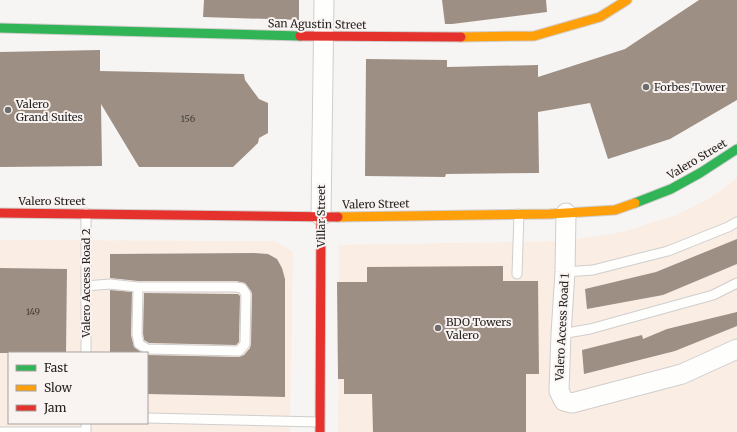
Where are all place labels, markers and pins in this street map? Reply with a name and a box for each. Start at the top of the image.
place label: Forbes Tower [654,80,726,94]
marker: Forbes Tower [641,82,651,92]
place label: Valero Grand Suites [15,97,83,124]
marker: Valero Grand Suites [3,105,13,115]
place label: BDO Towers Valero [445,315,511,342]
marker: BDO Towers Valero [433,323,443,333]

